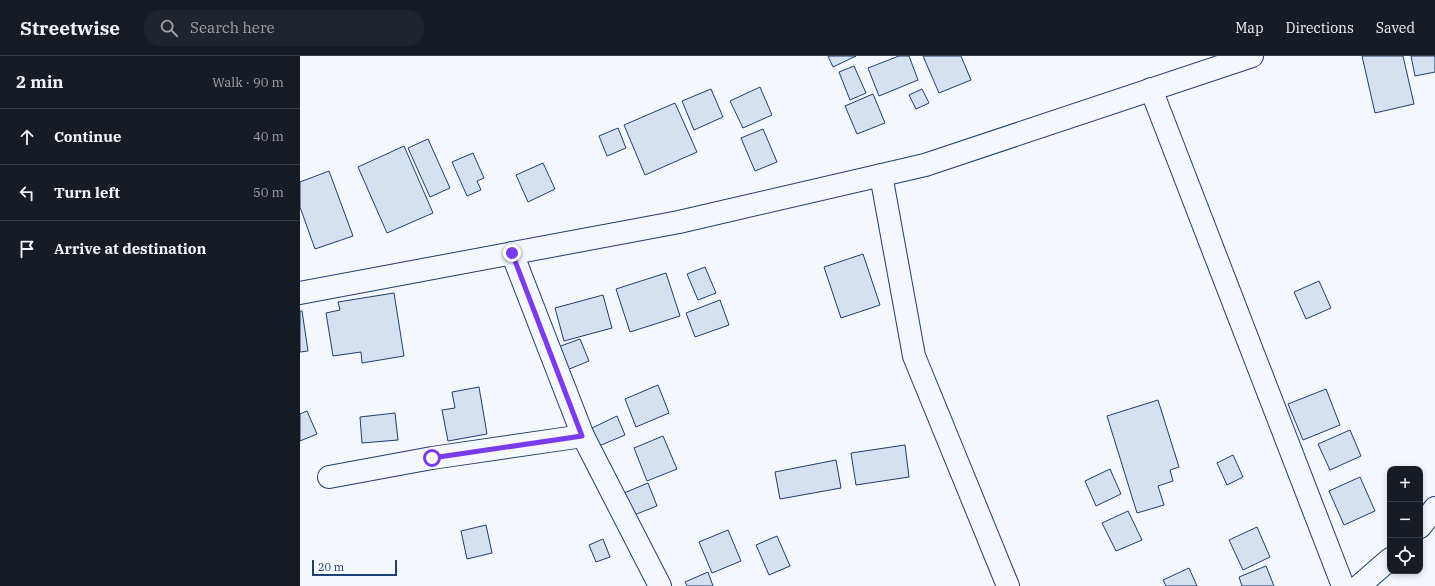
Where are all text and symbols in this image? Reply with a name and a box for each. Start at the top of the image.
search box [144,10,424,46]
text: Streetwise [20,16,120,40]
icon: search [158,17,180,39]
text: Search here [190,18,275,37]
text: Map [1235,19,1264,37]
text: Directions [1286,19,1354,37]
text: Saved [1376,19,1415,37]
text: 2 min [16,71,64,93]
text: Walk · 90 m [212,74,284,91]
icon: ahead [16,126,38,148]
text: Continue [54,127,121,146]
text: 40 m [253,128,284,145]
icon: left [16,182,38,204]
text: Turn left [54,183,120,202]
text: 50 m [253,184,284,201]
icon: arrive [16,238,38,260]
text: Arrive at destination [54,239,206,258]
route end [503,244,521,262]
route start [423,449,441,467]
map controls [1387,466,1423,574]
button: + [1387,466,1423,502]
button: − [1387,502,1423,538]
button: locate [1387,538,1423,574]
scale bar [312,558,397,577]
text: 20 m [318,560,344,574]

